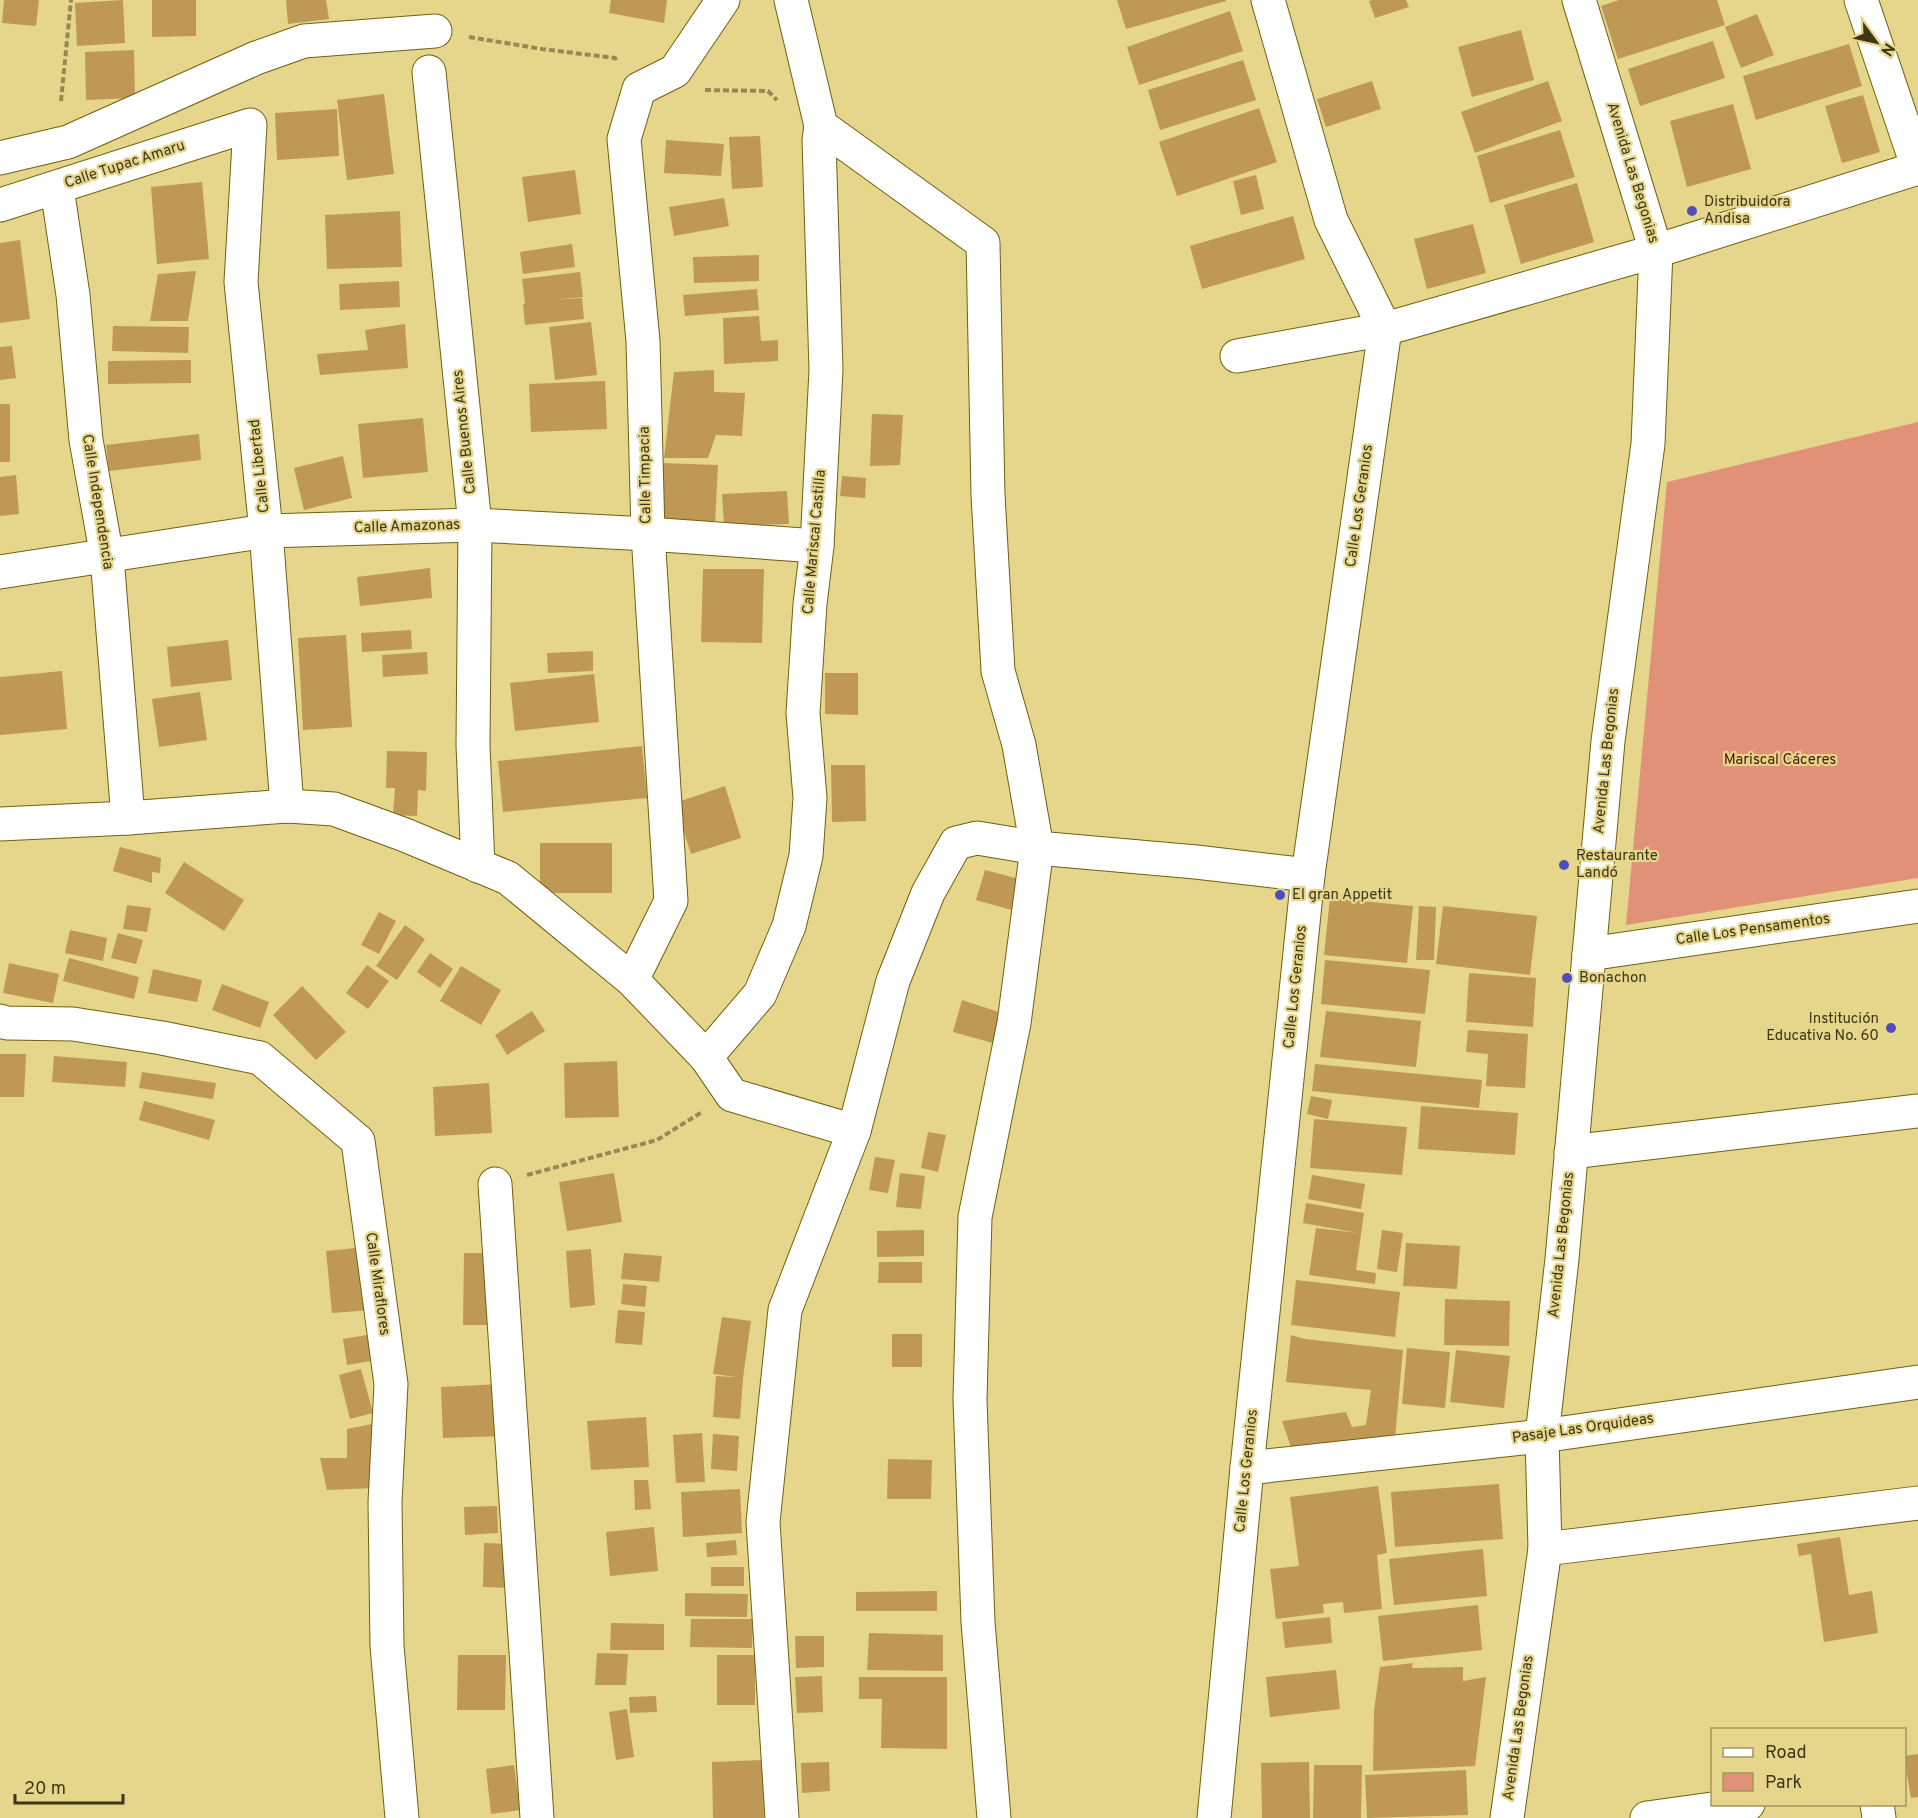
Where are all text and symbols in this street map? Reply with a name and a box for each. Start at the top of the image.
north arrow [1846,12,1906,72]
text: N [1875,39,1898,59]
street label: Avenida Las Begonias [1602,100,1662,246]
street label: Calle Tupac Amaru [62,137,188,193]
place label: Distribuidora Andisa [1704,193,1790,229]
marker: Distribuidora Andisa [1685,204,1699,218]
street label: Calle Buenos Aires [449,369,481,495]
street label: Calle Libertad [246,418,274,514]
street label: Calle Timpacia [636,426,656,524]
street label: Calle Independencia [77,433,117,571]
street label: Calle Los Geranios [1342,443,1378,569]
street label: Calle Mariscal Castilla [799,469,831,615]
street label: Calle Amazonas [353,516,461,538]
street label: Avenida Las Begonias [1590,687,1624,835]
park label: Mariscal Cáceres [1724,751,1836,770]
place label: Restaurante Landó [1576,847,1658,883]
marker: Restaurante Landó [1557,858,1571,872]
place label: El gran Appetit [1292,886,1392,905]
marker: El gran Appetit [1273,888,1287,902]
street label: Calle Los Pensamentos [1675,910,1831,950]
street label: Calle Los Geranios [1280,924,1312,1050]
place label: Bonachon [1579,969,1647,988]
marker: Bonachon [1560,971,1574,985]
place label: Institución Educativa No. 60 [1766,1010,1879,1046]
marker: Institución Educativa No. 60 [1884,1021,1898,1035]
street label: Avenida Las Begonias [1545,1171,1579,1319]
street label: Calle Miraflores [360,1231,394,1337]
street label: Calle Los Geranios [1231,1408,1263,1534]
street label: Pasaje Las Orquideas [1511,1410,1655,1448]
street label: Avenida Las Begonias [1499,1654,1539,1802]
legend [1711,1728,1906,1806]
text: Road [1765,1742,1807,1765]
scale bar [15,1767,123,1805]
text: Park [1765,1772,1802,1795]
text: 20 m [24,1778,66,1801]

